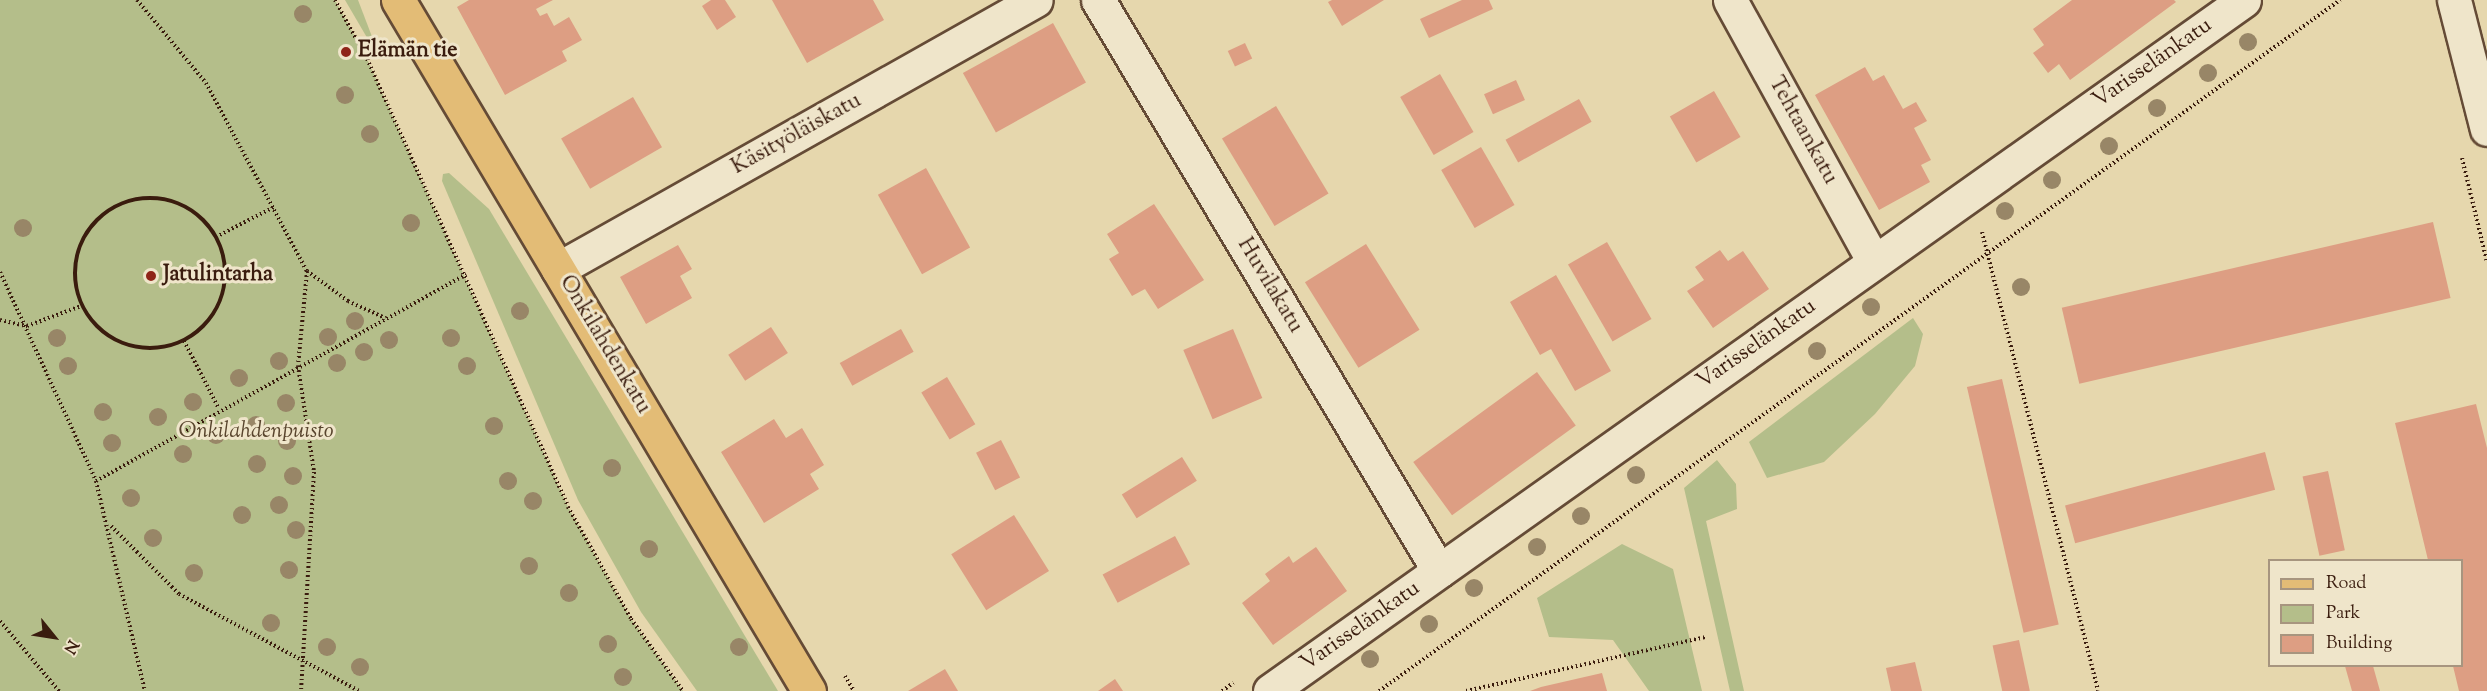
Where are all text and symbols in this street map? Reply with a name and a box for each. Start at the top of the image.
street label: Varisselänkatu [2088,13,2218,115]
place label: Elämän tie [358,39,458,65]
marker: Elämän tie [339,45,353,59]
street label: Tehtaankatu [1762,72,1842,190]
street label: Käsityöläiskatu [728,89,866,181]
street label: Huvilakatu [1230,234,1308,338]
place label: Jatulintarha [163,263,273,289]
marker: Jatulintarha [144,269,158,283]
street label: Onkilahdenkatu [552,271,656,419]
street label: Varisselänkatu [1692,294,1822,396]
park label: Onkilahdenpuisto [178,420,334,446]
legend [2268,559,2463,667]
text: Road [2326,571,2366,597]
street label: Varisselänkatu [1296,576,1426,678]
text: Park [2326,601,2360,627]
north arrow [24,607,84,667]
text: Building [2326,631,2392,657]
text: N [57,635,83,658]

